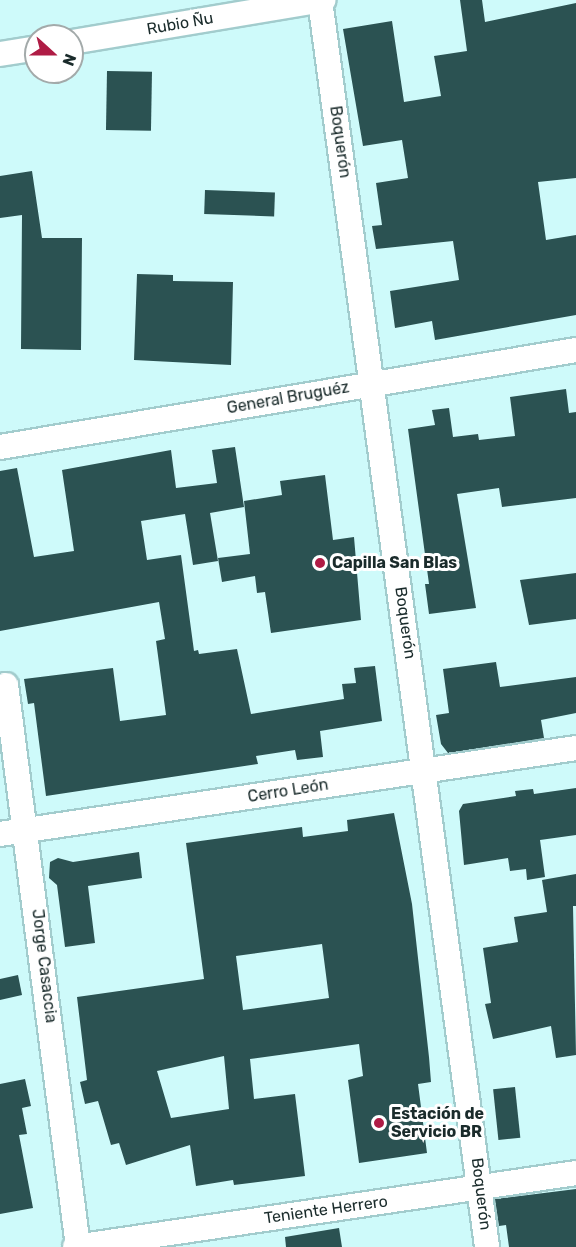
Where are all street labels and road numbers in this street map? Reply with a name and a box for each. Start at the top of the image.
street label: Rubio Ñu [145,9,215,39]
street label: Boquerón [325,105,355,179]
street label: General Bruguéz [225,378,351,418]
street label: Boquerón [390,586,420,660]
street label: Cerro León [246,775,330,807]
street label: Jorge Casaccia [27,908,61,1024]
street label: Boquerón [467,1157,495,1231]
street label: Teniente Herrero [263,1192,389,1228]

